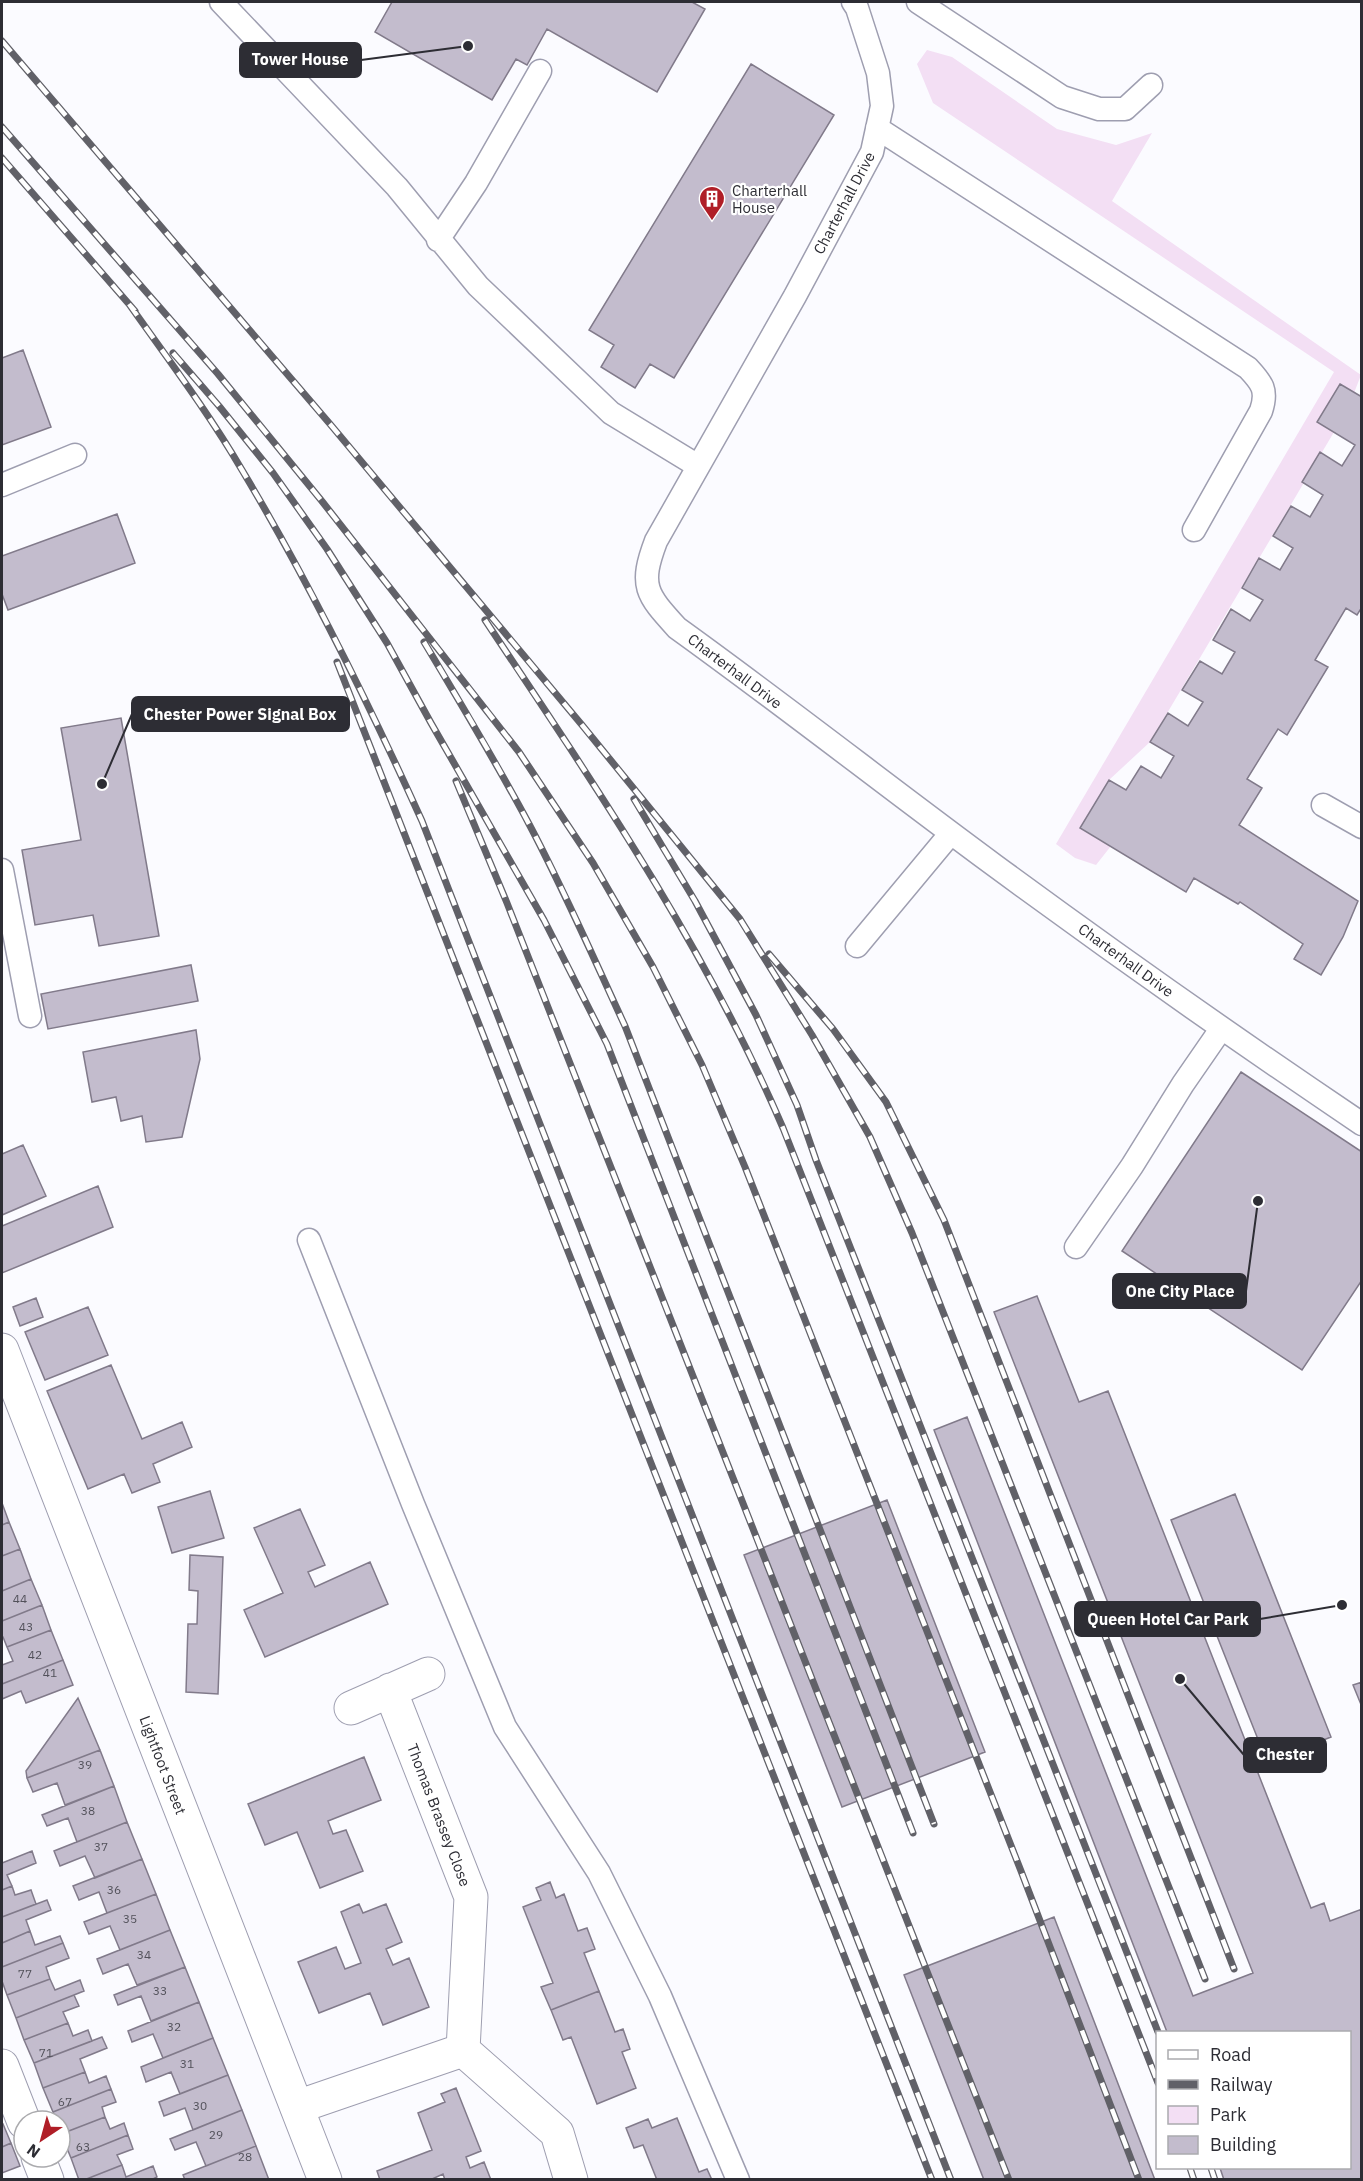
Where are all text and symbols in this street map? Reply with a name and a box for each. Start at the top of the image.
callout: Tower House [240,43,361,77]
text: Tower House [252,49,348,69]
street label: Charterhall Drive [809,149,879,257]
place label: Charterhall House [732,181,807,217]
building icon: Charterhall House [697,184,727,222]
street label: Charterhall Drive [684,629,786,713]
callout: Chester Power Signal Box [132,697,349,731]
text: Chester Power Signal Box [144,704,336,724]
street label: Charterhall Drive [1075,919,1177,1001]
callout: One City Place [1113,1274,1246,1308]
text: One City Place [1126,1281,1234,1301]
house number: 44 [13,1591,27,1606]
callout: Queen Hotel Car Park [1075,1602,1260,1636]
text: Queen Hotel Car Park [1087,1609,1249,1629]
house number: 43 [19,1619,33,1634]
house number: 42 [28,1647,42,1662]
house number: 41 [43,1665,57,1680]
street label: Lightfoot Street [135,1713,191,1817]
callout: Chester [1244,1738,1326,1772]
street label: Thomas Brassey Close [403,1741,475,1889]
text: Chester [1256,1744,1315,1764]
house number: 39 [78,1757,92,1772]
house number: 38 [81,1803,95,1818]
house number: 37 [94,1839,108,1854]
house number: 36 [107,1882,121,1897]
house number: 35 [123,1911,137,1926]
house number: 34 [137,1947,151,1962]
house number: 77 [18,1966,32,1981]
house number: 33 [153,1983,167,1998]
house number: 32 [167,2019,181,2034]
legend [1156,2031,1351,2169]
text: Road [1210,2043,1251,2066]
house number: 71 [39,2045,53,2060]
house number: 31 [180,2056,194,2071]
text: Railway [1210,2073,1272,2096]
house number: 67 [58,2094,72,2109]
house number: 30 [193,2098,207,2113]
text: Park [1210,2103,1247,2126]
north arrow [12,2109,72,2169]
house number: 29 [209,2127,223,2142]
text: Building [1210,2133,1277,2156]
house number: 63 [76,2139,90,2154]
text: N [23,2140,44,2163]
house number: 28 [238,2149,252,2164]

